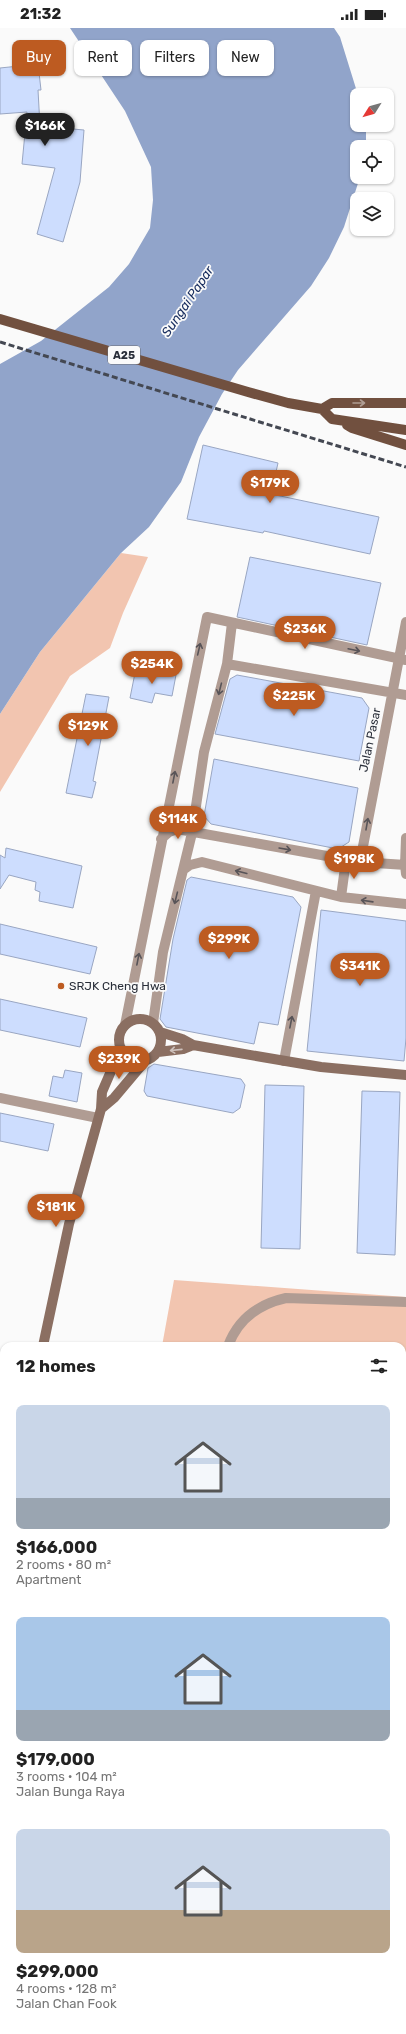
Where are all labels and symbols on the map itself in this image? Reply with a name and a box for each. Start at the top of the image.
north arrow [350,88,394,132]
pin: $166K [17,113,73,147]
water label: Sungai Papar [158,262,218,340]
road number: A25 [108,346,140,364]
one-way arrow [352,399,365,407]
pin: $179K [242,470,298,504]
pin: $236K [277,616,333,650]
one-way arrow [196,643,204,656]
one-way arrow [347,646,360,654]
pin: $254K [124,651,180,685]
one-way arrow [216,682,224,695]
pin: $225K [266,683,322,717]
street label: Jalan Pasar [356,706,384,773]
pin: $129K [60,713,116,747]
one-way arrow [170,771,178,784]
pin: $114K [150,806,206,840]
one-way arrow [363,818,371,831]
one-way arrow [278,845,291,853]
pin: $198K [326,846,382,880]
one-way arrow [234,868,247,875]
one-way arrow [172,891,179,904]
one-way arrow [361,897,374,905]
pin: $299K [201,926,257,960]
one-way arrow [134,953,142,966]
pin: $341K [332,953,388,987]
place label: SRJK Cheng Hwa [69,979,166,993]
marker: SRJK Cheng Hwa [56,981,66,991]
one-way arrow [288,1016,296,1029]
pin: $239K [91,1046,147,1080]
one-way arrow [169,1046,182,1054]
pin: $181K [28,1194,84,1228]

